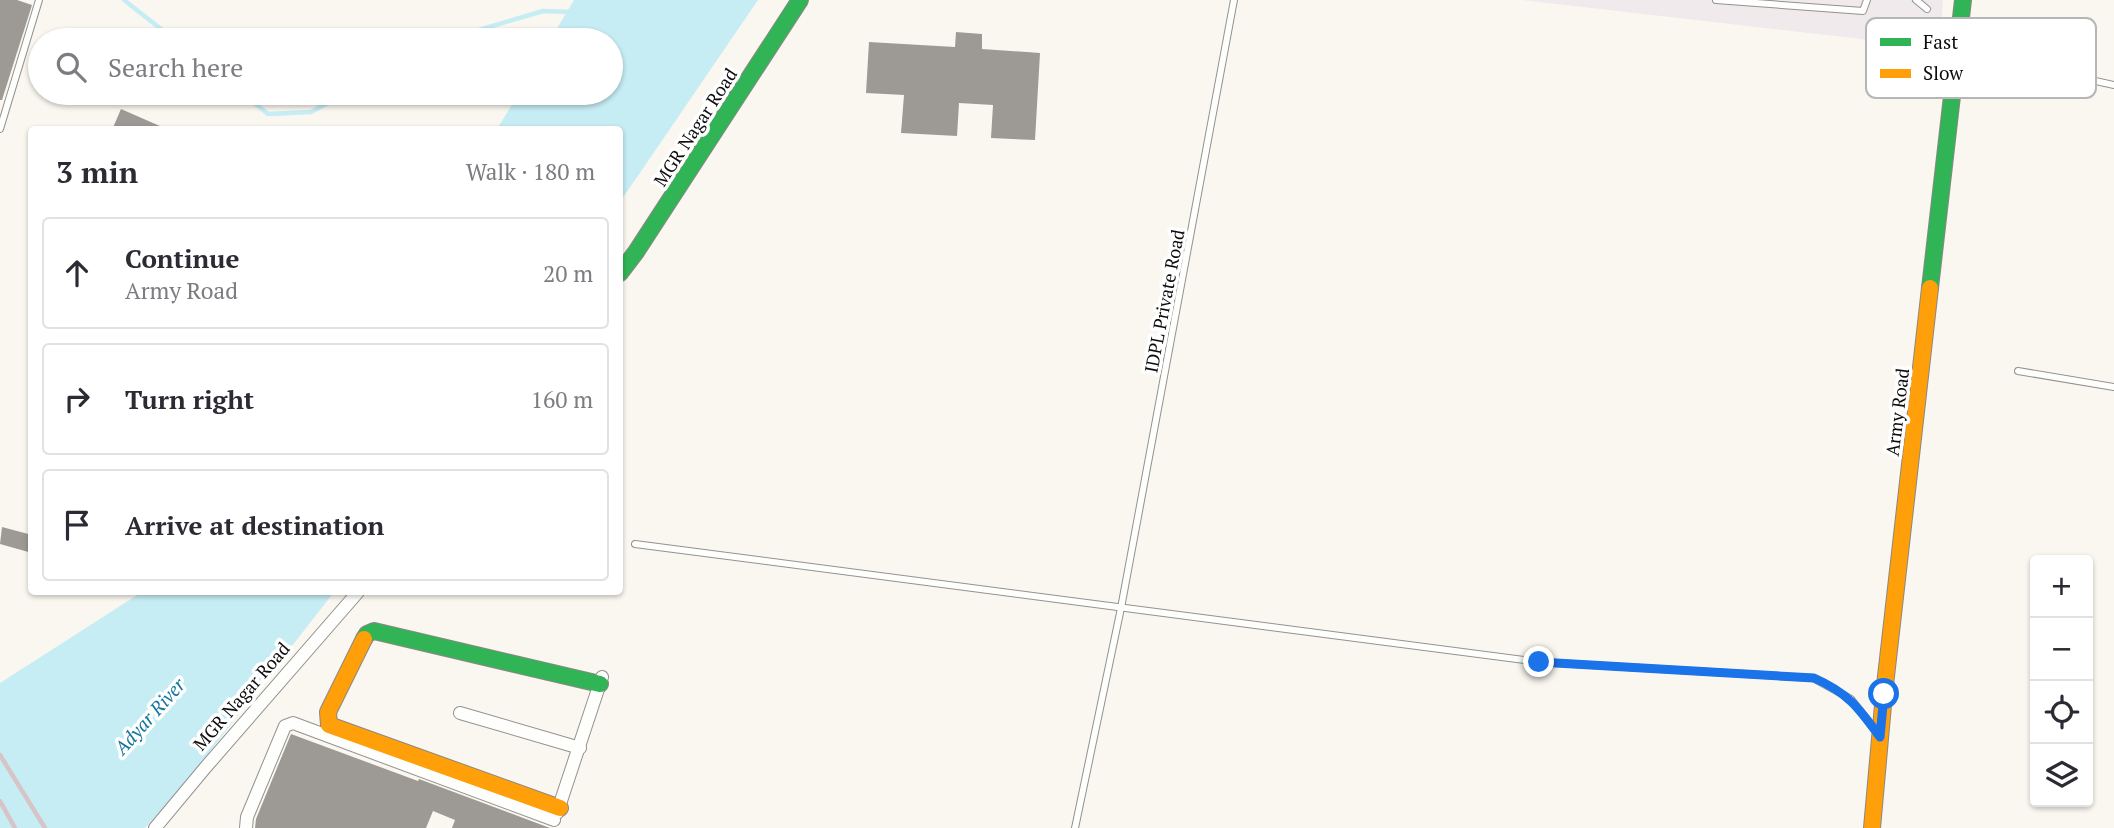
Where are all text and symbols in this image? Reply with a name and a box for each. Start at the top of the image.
legend [1866,18,2096,98]
search box [28,28,623,105]
text: Fast [1923,29,1958,54]
icon: search [52,48,90,86]
text: Search here [108,50,243,84]
text: Slow [1923,60,1964,85]
street label: MGR Nagar Road [648,63,742,191]
text: 3 min [56,152,138,192]
text: Walk · 180 m [466,156,595,187]
street label: IDPL Private Road [1138,227,1190,375]
text: Continue [125,241,239,275]
icon: ahead [58,254,96,292]
text: 20 m [543,258,593,289]
text: Army Road [125,275,238,306]
street label: Army Road [1880,367,1914,457]
icon: right [58,380,96,418]
text: Turn right [125,382,254,416]
text: 160 m [531,384,593,415]
icon: arrive [58,506,96,544]
text: Arrive at destination [125,508,384,542]
map controls [2030,555,2093,807]
button: + [2030,555,2093,618]
button: − [2030,618,2093,681]
street label: MGR Nagar Road [187,637,295,755]
route end [1523,646,1554,677]
water label: Adyar River [107,672,190,760]
route start [1868,678,1899,709]
button: locate [2030,681,2093,744]
button: layers [2030,744,2093,807]

